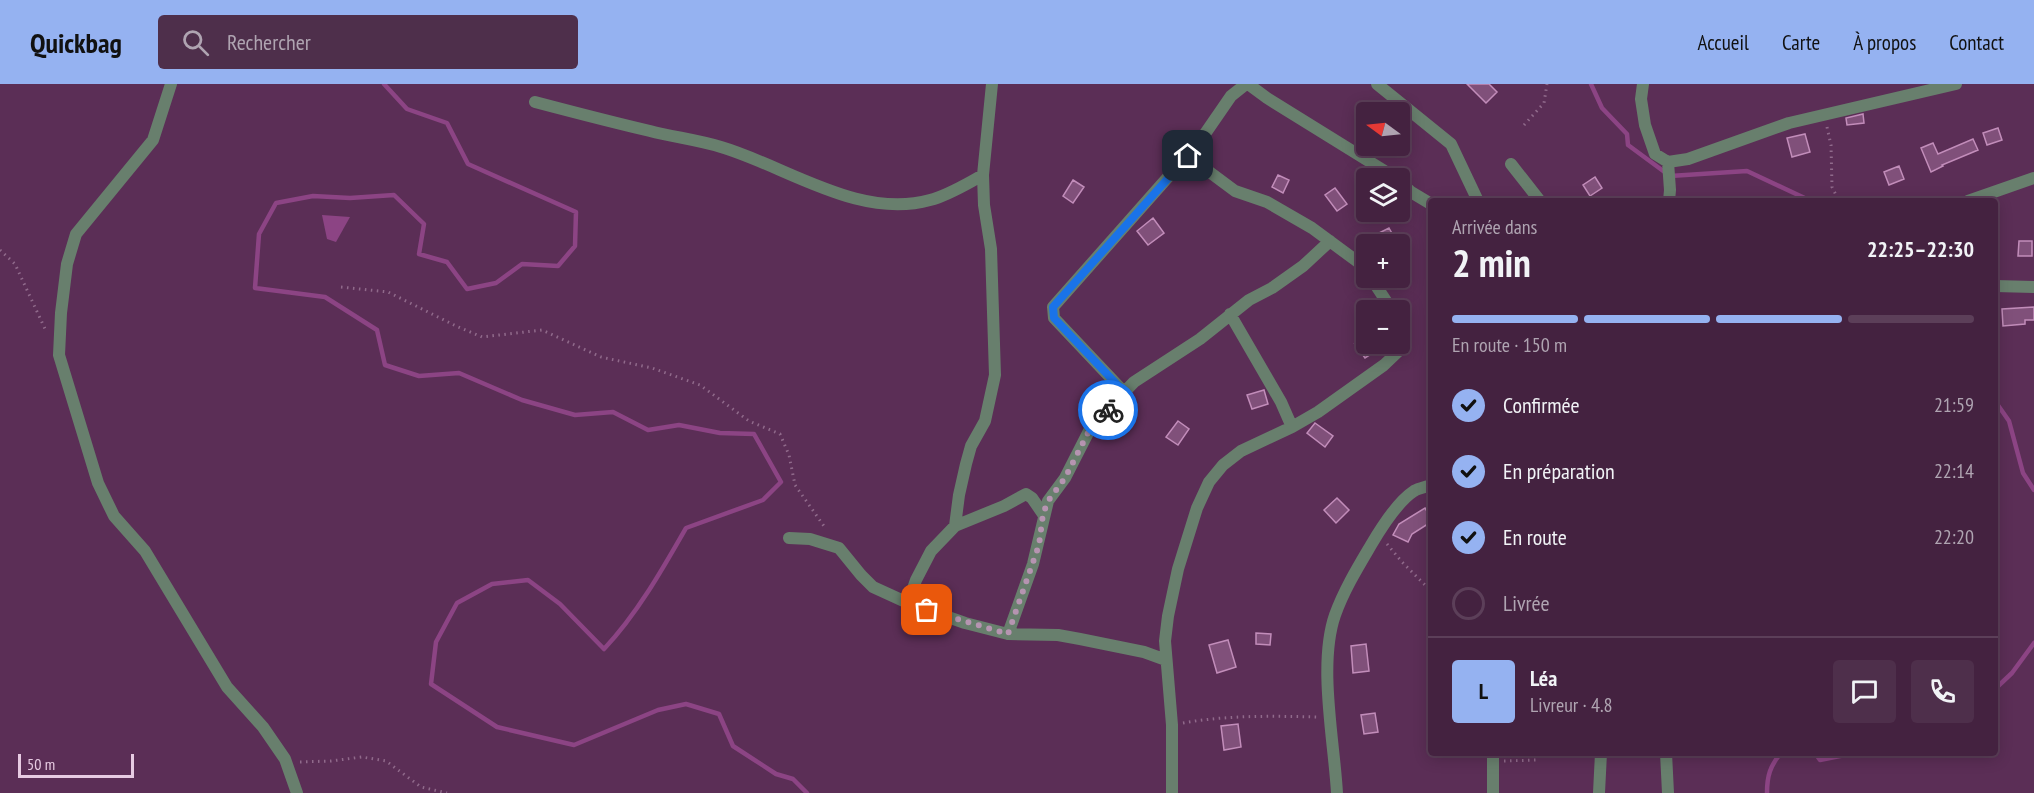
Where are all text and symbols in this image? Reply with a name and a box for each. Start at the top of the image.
search box [158,15,578,69]
text: Quickbag [30,24,122,61]
icon: search [179,26,212,59]
text: Rechercher [227,28,311,56]
text: Accueil [1697,29,1749,56]
text: Carte [1782,29,1820,56]
text: À propos [1853,29,1916,56]
text: Contact [1949,29,2004,56]
north arrow [1356,102,1410,156]
map controls [1356,102,1410,354]
pin [1162,130,1213,181]
icon: home [1171,139,1204,172]
button: layers [1356,168,1410,222]
text: Arrivée dans [1452,214,1537,240]
button: + [1356,234,1410,288]
text: 22:25–22:30 [1867,235,1974,263]
text: 2 min [1452,237,1531,288]
button: − [1356,300,1410,354]
text: En route · 150 m [1452,332,1567,358]
courier [1078,380,1138,440]
icon: check [1452,389,1485,422]
text: Confirmée [1503,391,1580,419]
text: 21:59 [1934,392,1974,418]
icon: bike [1092,394,1125,427]
icon: check [1452,455,1485,488]
text: En préparation [1503,457,1615,485]
text: 22:14 [1934,458,1974,484]
icon: check [1452,521,1485,554]
text: En route [1503,523,1567,551]
text: 22:20 [1934,524,1974,550]
pin [901,584,952,635]
text: Livrée [1503,589,1549,617]
icon: bag [910,593,943,626]
button: chat [1833,660,1896,723]
button: phone [1911,660,1974,723]
text: Léa [1530,664,1557,692]
text: L [1479,677,1488,705]
text: Livreur · 4.8 [1530,692,1613,718]
scale bar [18,751,134,778]
text: 50 m [27,754,55,774]

